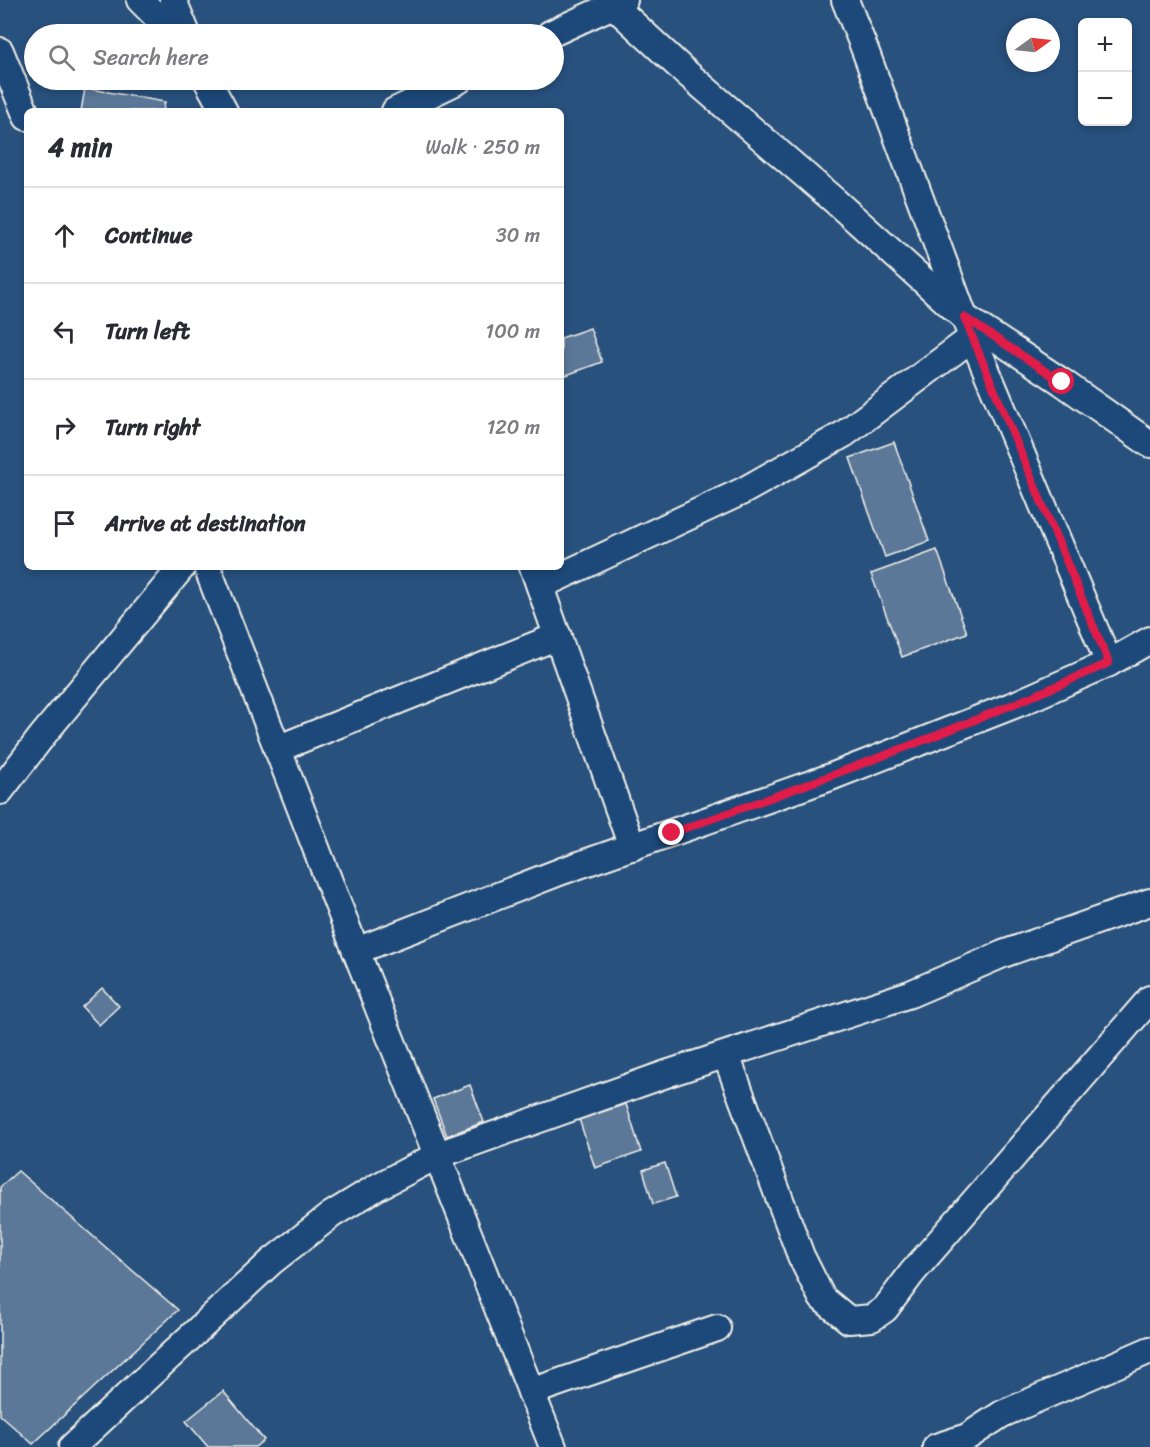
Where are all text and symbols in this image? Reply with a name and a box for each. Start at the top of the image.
north arrow [1006,18,1060,72]
map controls [1078,18,1132,126]
button: + [1078,18,1132,72]
search box [24,24,564,90]
text: Search here [93,38,209,77]
icon: search [45,41,78,74]
button: − [1078,72,1132,126]
text: 4 min [48,124,112,170]
text: Walk · 250 m [426,130,540,165]
text: Continue [105,216,193,255]
text: 30 m [496,218,540,253]
icon: ahead [48,219,81,252]
text: Turn left [105,312,190,351]
text: 100 m [486,314,540,349]
icon: left [48,315,81,348]
route start [1048,368,1074,394]
text: Turn right [105,408,200,447]
text: 120 m [487,410,540,445]
icon: right [48,411,81,444]
text: Arrive at destination [105,504,306,543]
icon: arrive [48,507,81,540]
route end [658,819,684,845]

